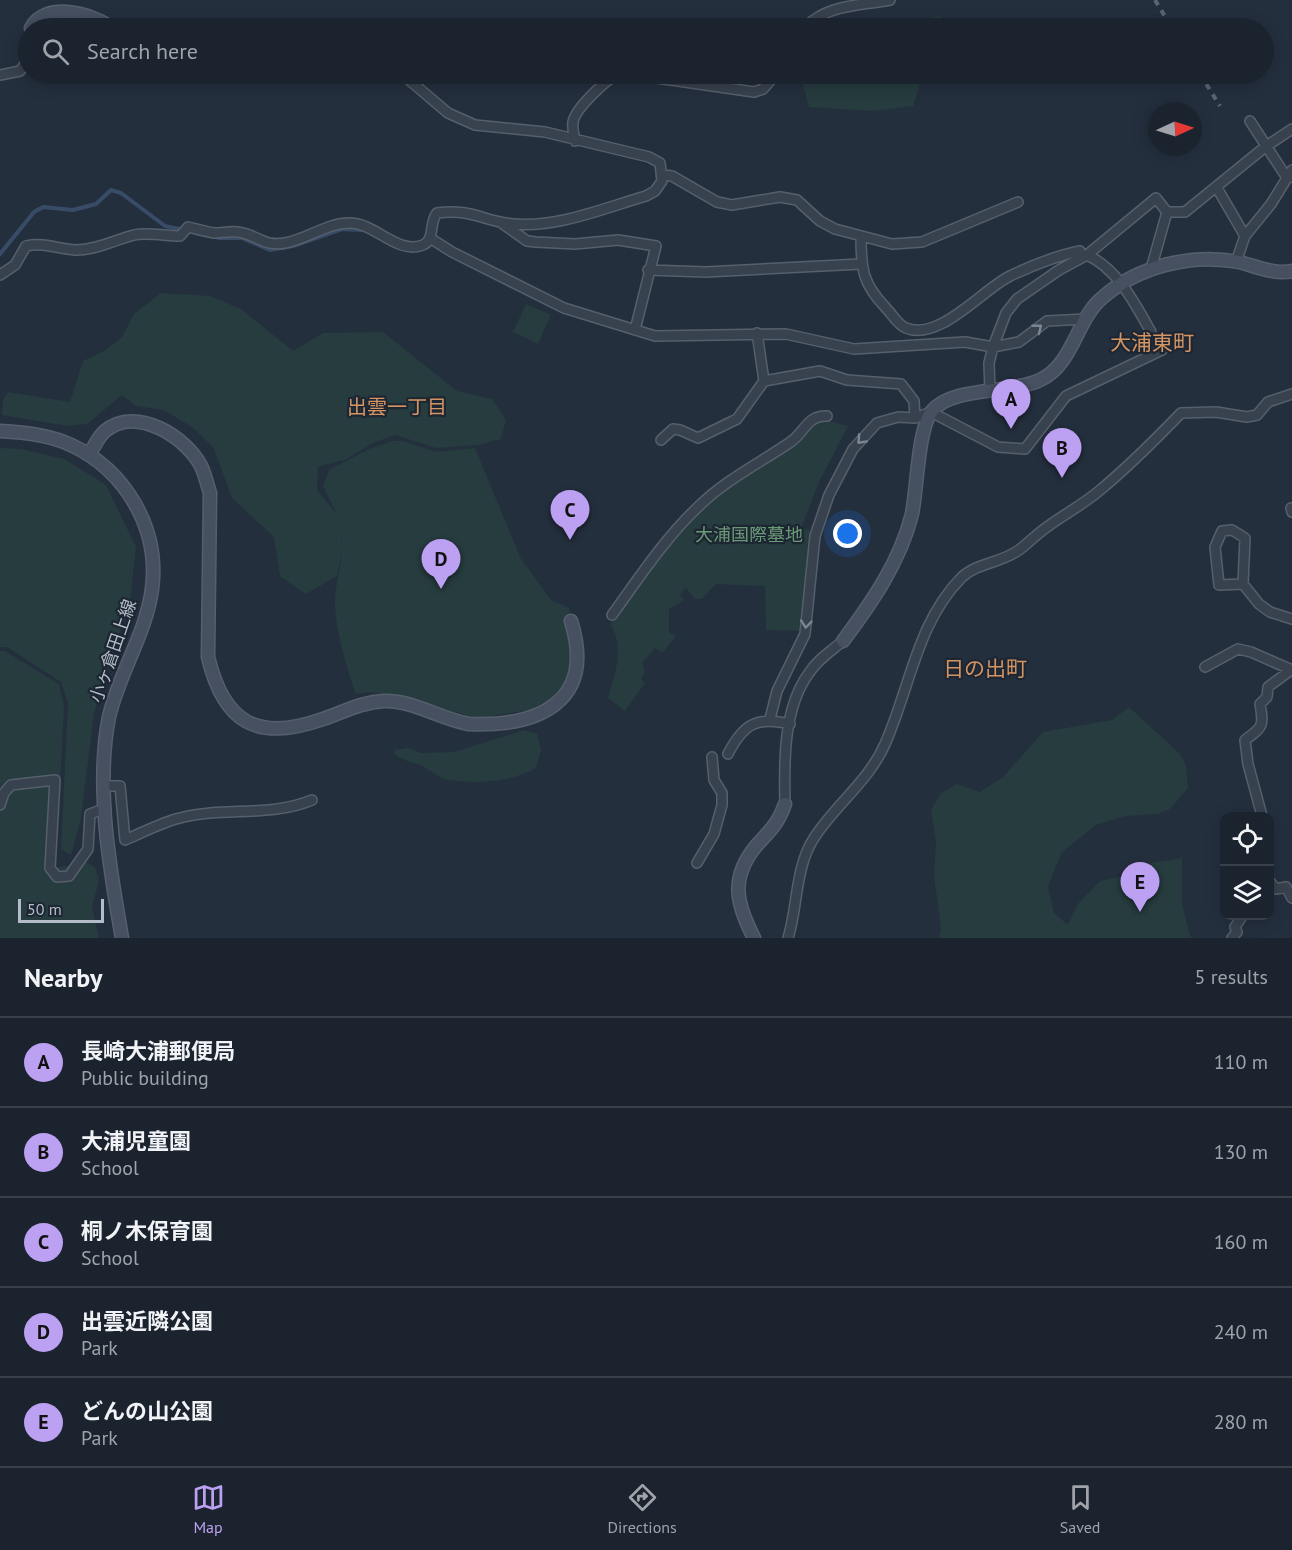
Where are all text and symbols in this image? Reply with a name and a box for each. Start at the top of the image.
search box [18,18,1274,84]
icon: search [39,35,72,68]
text: Search here [87,37,198,65]
north arrow [1148,102,1202,156]
one-way arrow [1032,324,1043,335]
district label: 大浦東町 [1110,329,1194,356]
pin: A [992,380,1030,429]
district label: 出雲一丁目 [347,394,447,420]
pin: B [1042,428,1082,478]
one-way arrow [857,434,868,444]
pin: C [550,490,590,540]
your location [833,519,862,548]
park label: 大浦国際墓地 [695,523,803,546]
pin: D [422,540,460,589]
street label: 小ヶ倉田上線 [84,596,141,706]
one-way arrow [800,619,813,628]
district label: 日の出町 [943,655,1027,682]
map controls [1220,812,1274,920]
button: locate [1220,812,1274,866]
pin: E [1120,862,1160,912]
button: layers [1220,866,1274,920]
scale bar [18,896,104,923]
text: 50 m [27,899,62,919]
text: Nearby [24,961,102,994]
text: 5 results [1195,964,1268,990]
text: 長崎大浦郵便局 [81,1037,235,1065]
text: A [37,1049,50,1075]
text: 110 m [1214,1049,1268,1075]
text: Public building [81,1065,209,1091]
text: 大浦児童園 [81,1127,191,1155]
text: B [38,1139,49,1165]
text: 130 m [1214,1139,1268,1165]
text: School [81,1155,139,1181]
text: 桐ノ木保育園 [81,1217,213,1245]
text: C [38,1229,49,1255]
text: 160 m [1214,1229,1268,1255]
text: School [81,1245,139,1271]
text: 出雲近隣公園 [81,1307,213,1335]
text: D [37,1319,50,1345]
text: 240 m [1214,1319,1268,1345]
text: Park [81,1335,118,1361]
text: どんの山公園 [81,1397,213,1425]
text: E [38,1409,49,1435]
text: 280 m [1214,1409,1268,1435]
text: Park [81,1425,118,1451]
tab: Map [192,1481,225,1537]
tab: Directions [608,1481,677,1537]
tab: Saved [1060,1481,1100,1537]

